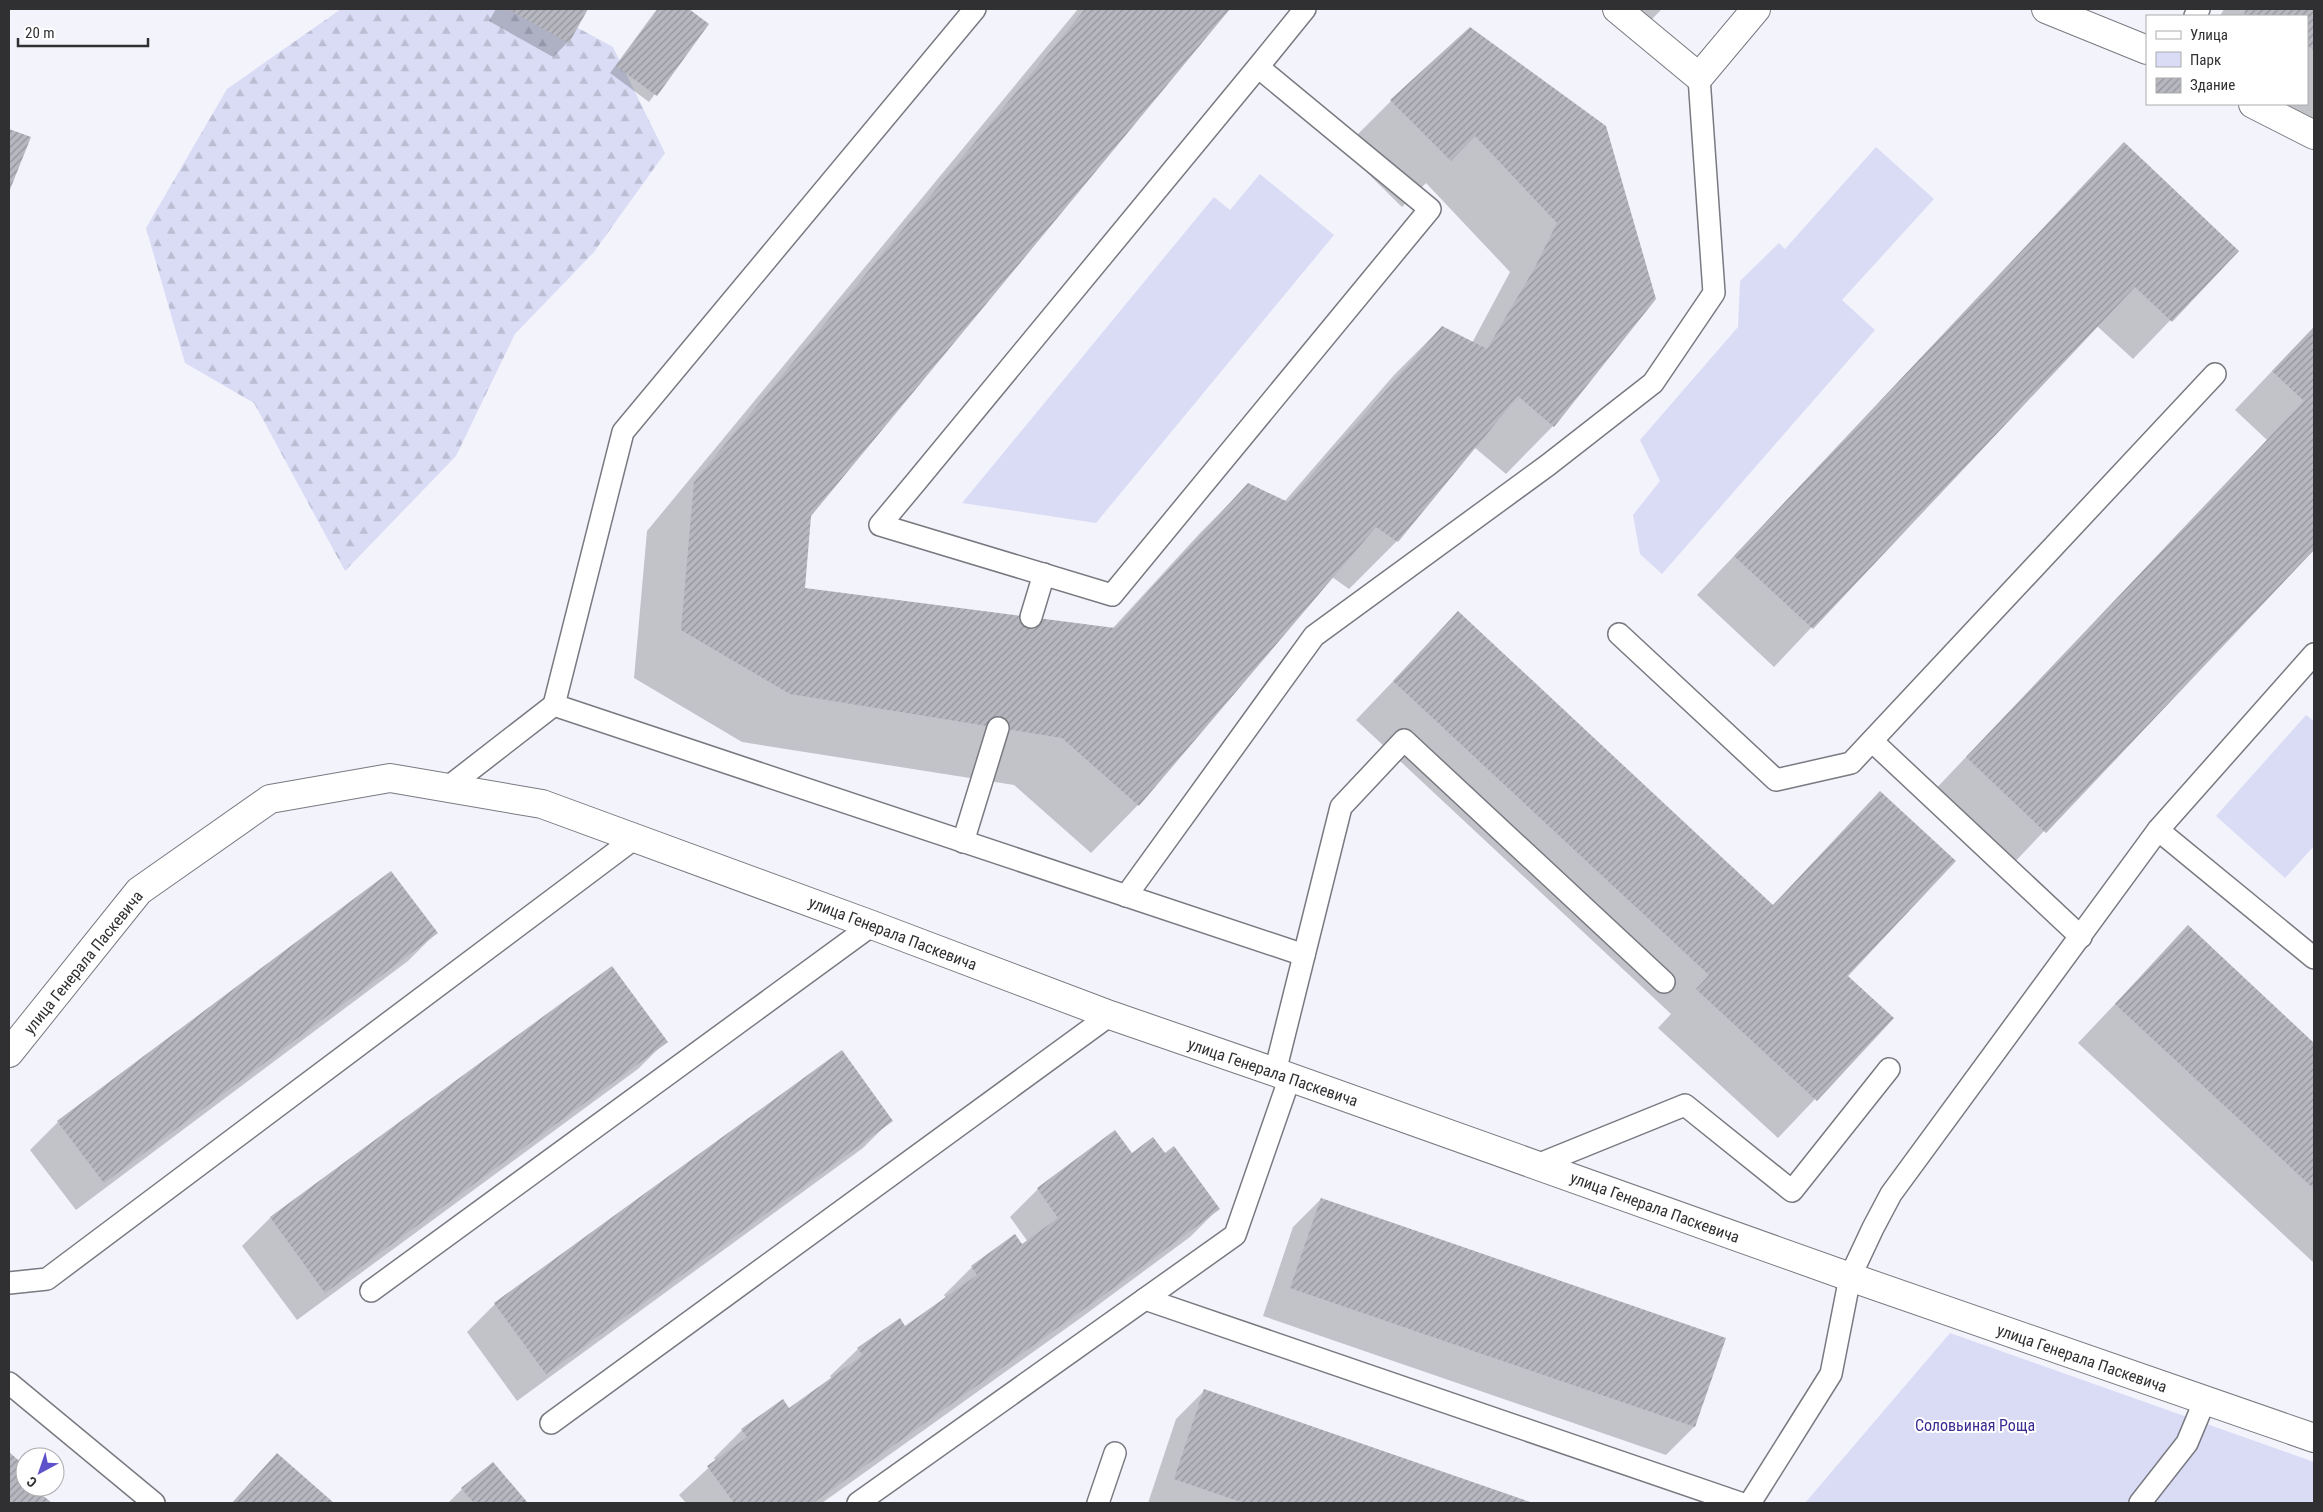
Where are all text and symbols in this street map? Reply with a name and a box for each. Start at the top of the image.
scale bar [18,15,148,47]
legend [2146,15,2308,105]
text: 20 m [25,24,55,42]
text: Улица [2190,26,2228,44]
text: Парк [2190,51,2221,69]
text: Здание [2190,76,2235,94]
street label: улица Генерала Паскевича [20,887,147,1038]
street label: улица Генерала Паскевича [806,893,980,974]
street label: улица Генерала Паскевича [1185,1034,1360,1111]
street label: улица Генерала Паскевича [1568,1168,1742,1247]
street label: улица Генерала Паскевича [1994,1320,2169,1397]
park label: Соловьиная Роща [1915,1416,2035,1435]
north arrow [15,1447,65,1497]
text: С [23,1473,40,1491]

